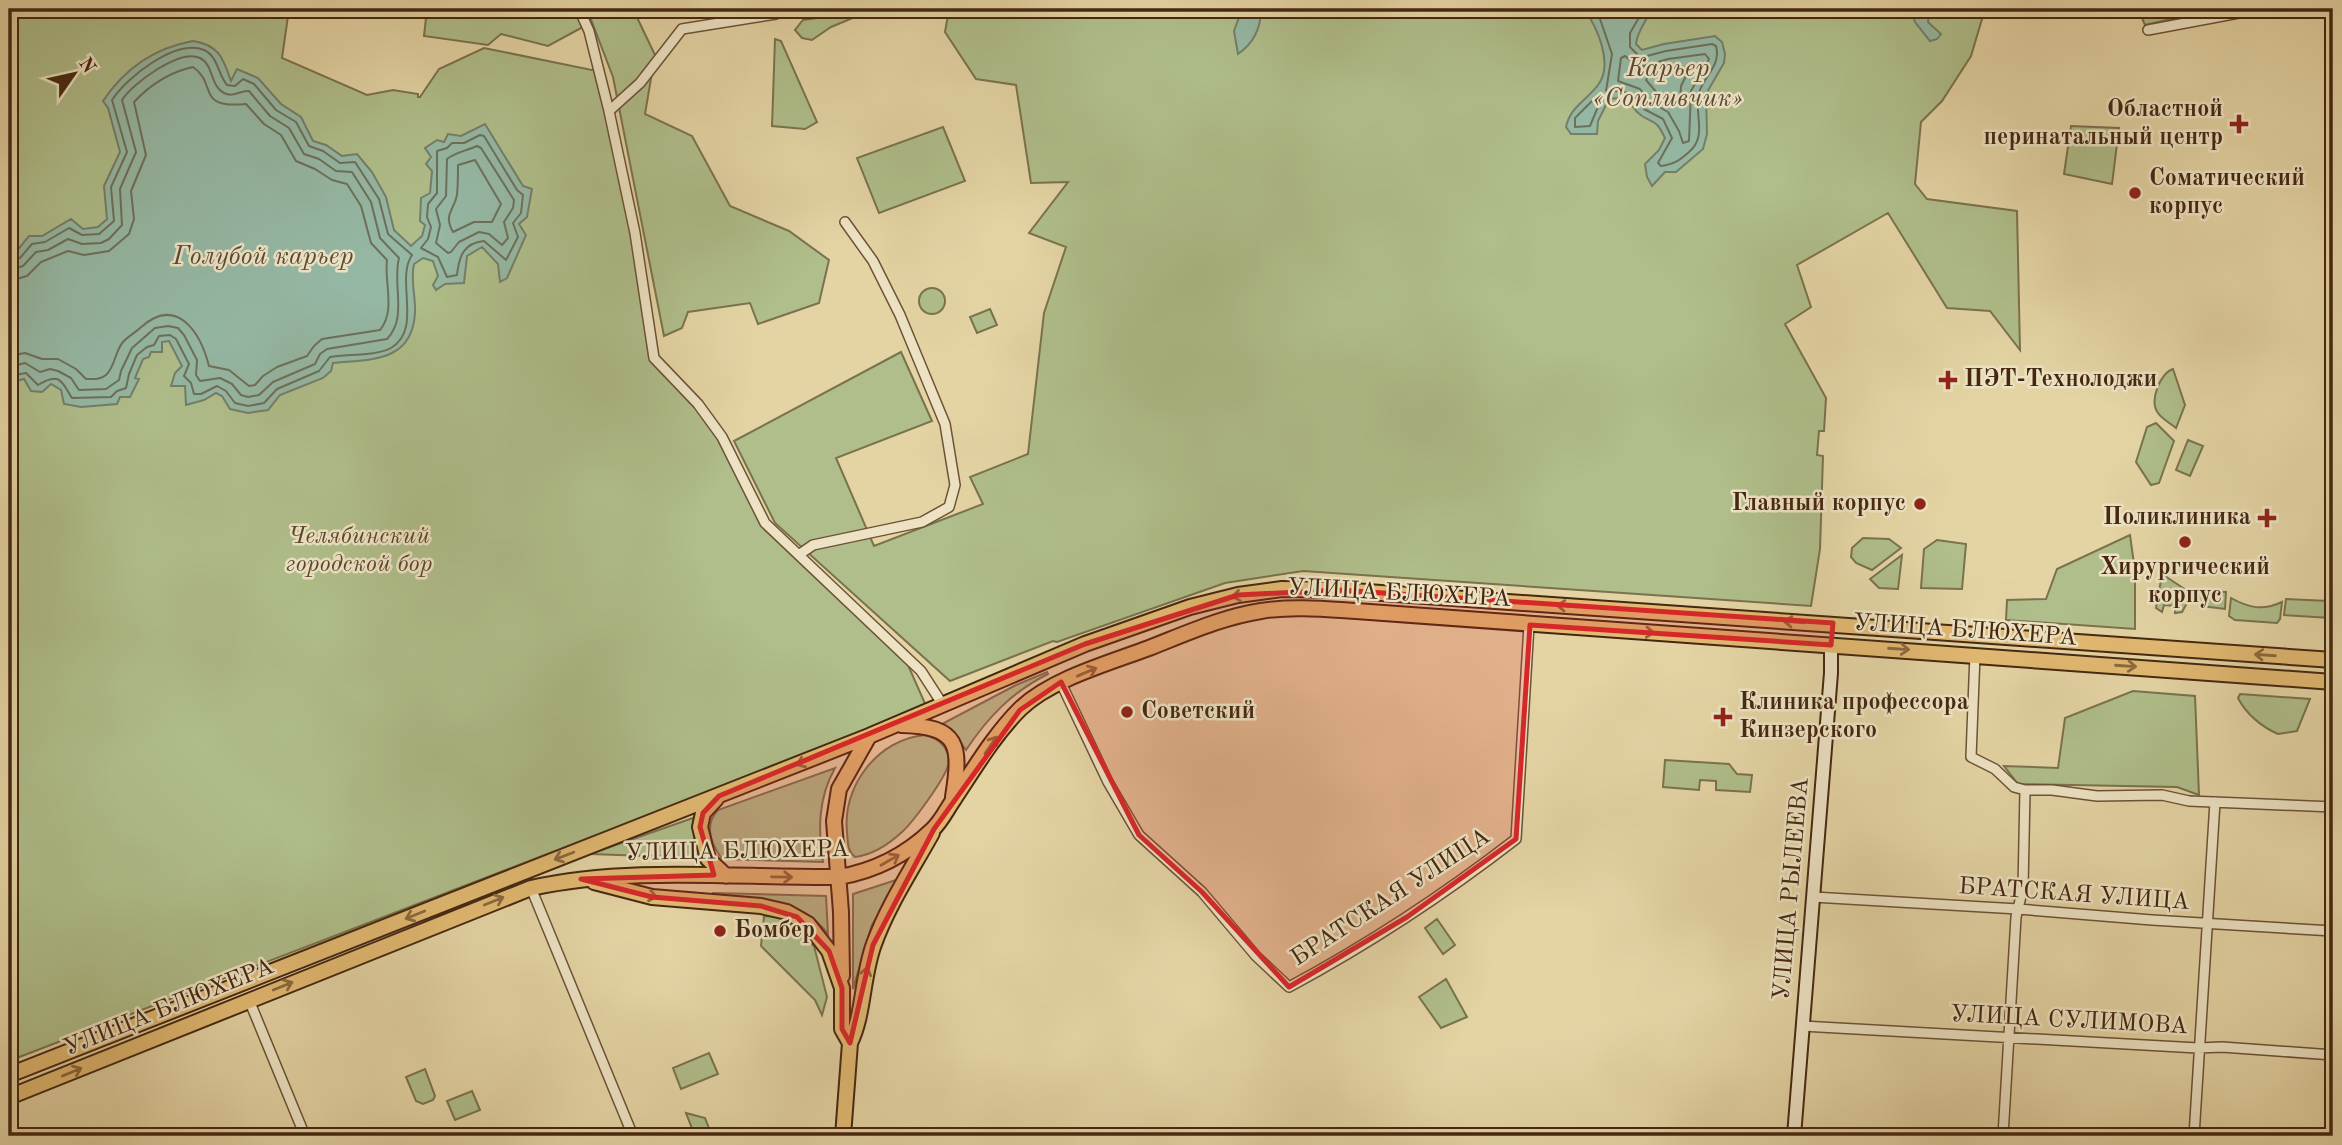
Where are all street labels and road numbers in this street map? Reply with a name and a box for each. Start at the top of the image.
street label: УЛИЦА БЛЮХЕРА [1286,576,1512,612]
street label: УЛИЦА БЛЮХЕРА [1852,611,2078,651]
street label: УЛИЦА РЫЛЕЕВА [1770,777,1814,1001]
street label: БРАТСКАЯ УЛИЦА [1287,825,1495,971]
street label: УЛИЦА БЛЮХЕРА [625,838,849,866]
street label: БРАТСКАЯ УЛИЦА [1957,875,2191,915]
street label: УЛИЦА БЛЮХЕРА [61,955,277,1061]
street label: УЛИЦА СУЛИМОВА [1949,1003,2189,1039]

